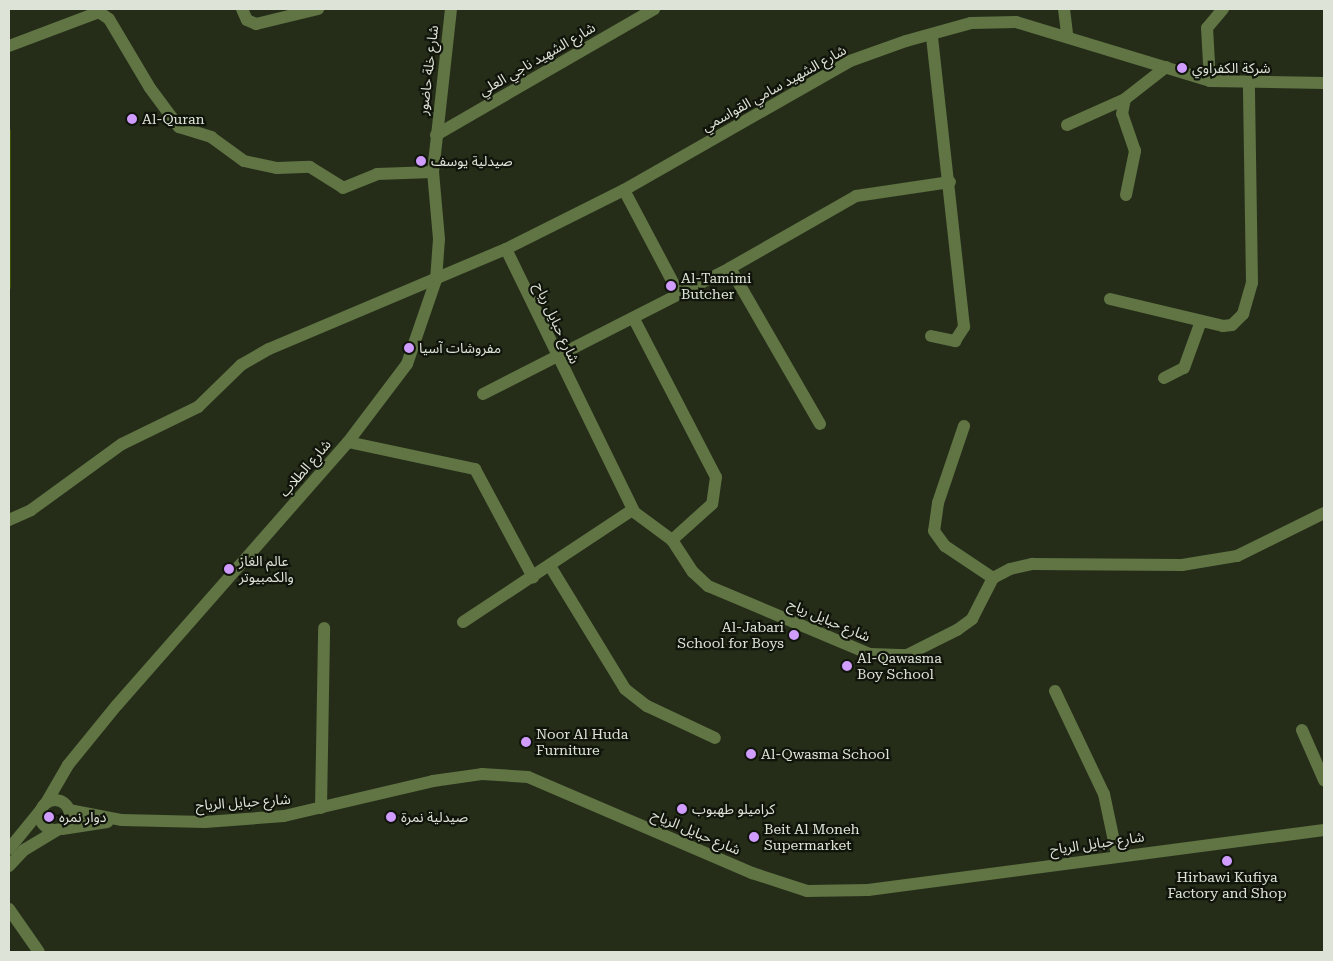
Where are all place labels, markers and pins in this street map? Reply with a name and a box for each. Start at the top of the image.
place label: شركة الكفراوي [1192,60,1271,76]
marker: شركة الكفراوي [1176,62,1188,74]
place label: Al-Quran [142,111,205,127]
marker: Al-Quran [126,113,138,125]
place label: صيدلية يوسف [431,153,513,169]
marker: صيدلية يوسف [415,155,427,167]
place label: Al-Tamimi Butcher [681,270,751,302]
marker: Al-Tamimi Butcher [665,280,677,292]
place label: مفروشات آسيا [419,340,501,356]
marker: مفروشات آسيا [403,342,415,354]
place label: عالم الغاز والكمبيوتر [239,553,294,586]
marker: عالم الغاز والكمبيوتر [223,563,235,575]
place label: Al-Jabari School for Boys [677,619,784,652]
marker: Al-Jabari School for Boys [788,629,800,641]
place label: Al-Qawasma Boy School [857,650,942,682]
marker: Al-Qawasma Boy School [841,660,853,672]
place label: Noor Al Huda Furniture [536,726,628,759]
marker: Noor Al Huda Furniture [520,736,532,748]
place label: Al-Qwasma School [761,746,890,762]
marker: Al-Qwasma School [745,748,757,760]
place label: كراميلو طهبوب [692,801,775,817]
marker: كراميلو طهبوب [676,803,688,815]
place label: دوار نمره [59,809,106,825]
place label: صيدلية نمرة [401,809,468,825]
marker: دوار نمره [43,811,55,823]
marker: صيدلية نمرة [385,811,397,823]
place label: Beit Al Moneh Supermarket [764,821,860,854]
marker: Beit Al Moneh Supermarket [748,831,760,843]
marker: Hirbawi Kufiya Factory and Shop [1221,855,1233,867]
place label: Hirbawi Kufiya Factory and Shop [1167,869,1287,902]

